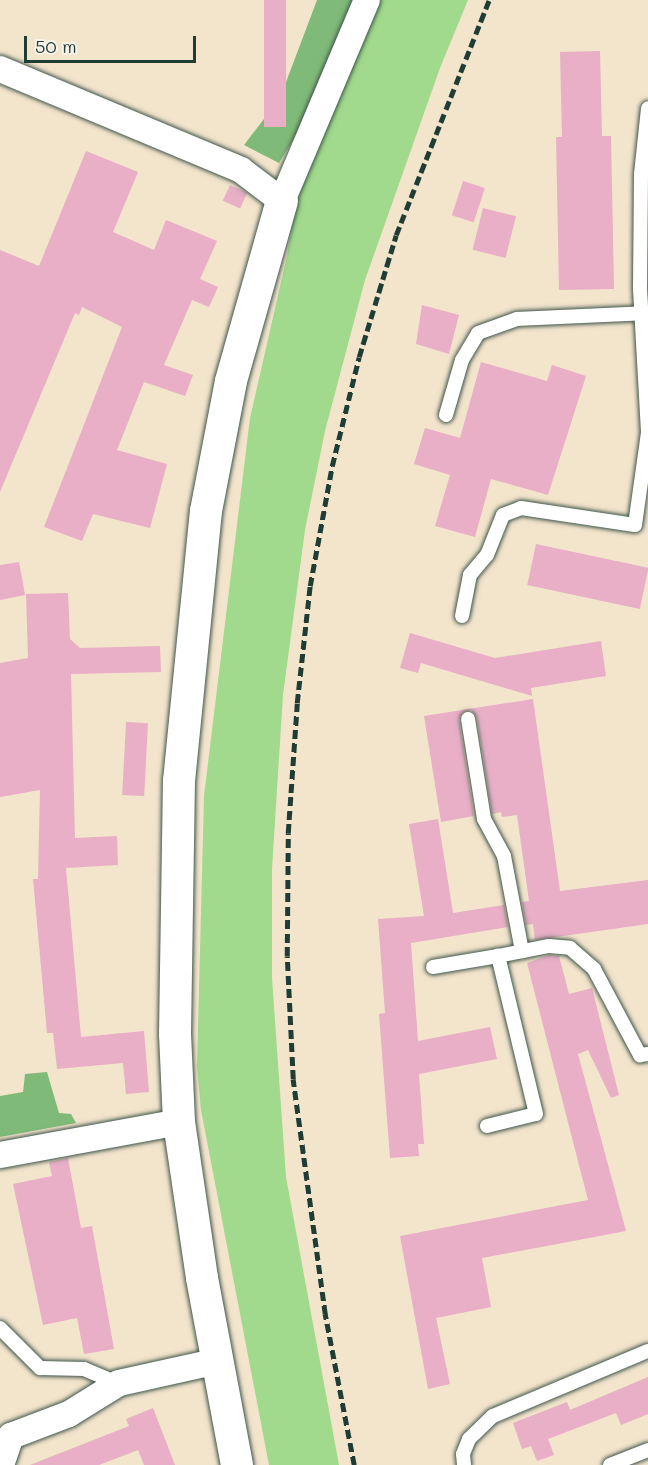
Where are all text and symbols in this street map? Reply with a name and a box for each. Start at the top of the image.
scale bar [27,24,200,62]
text: 50 m [35,34,77,58]

